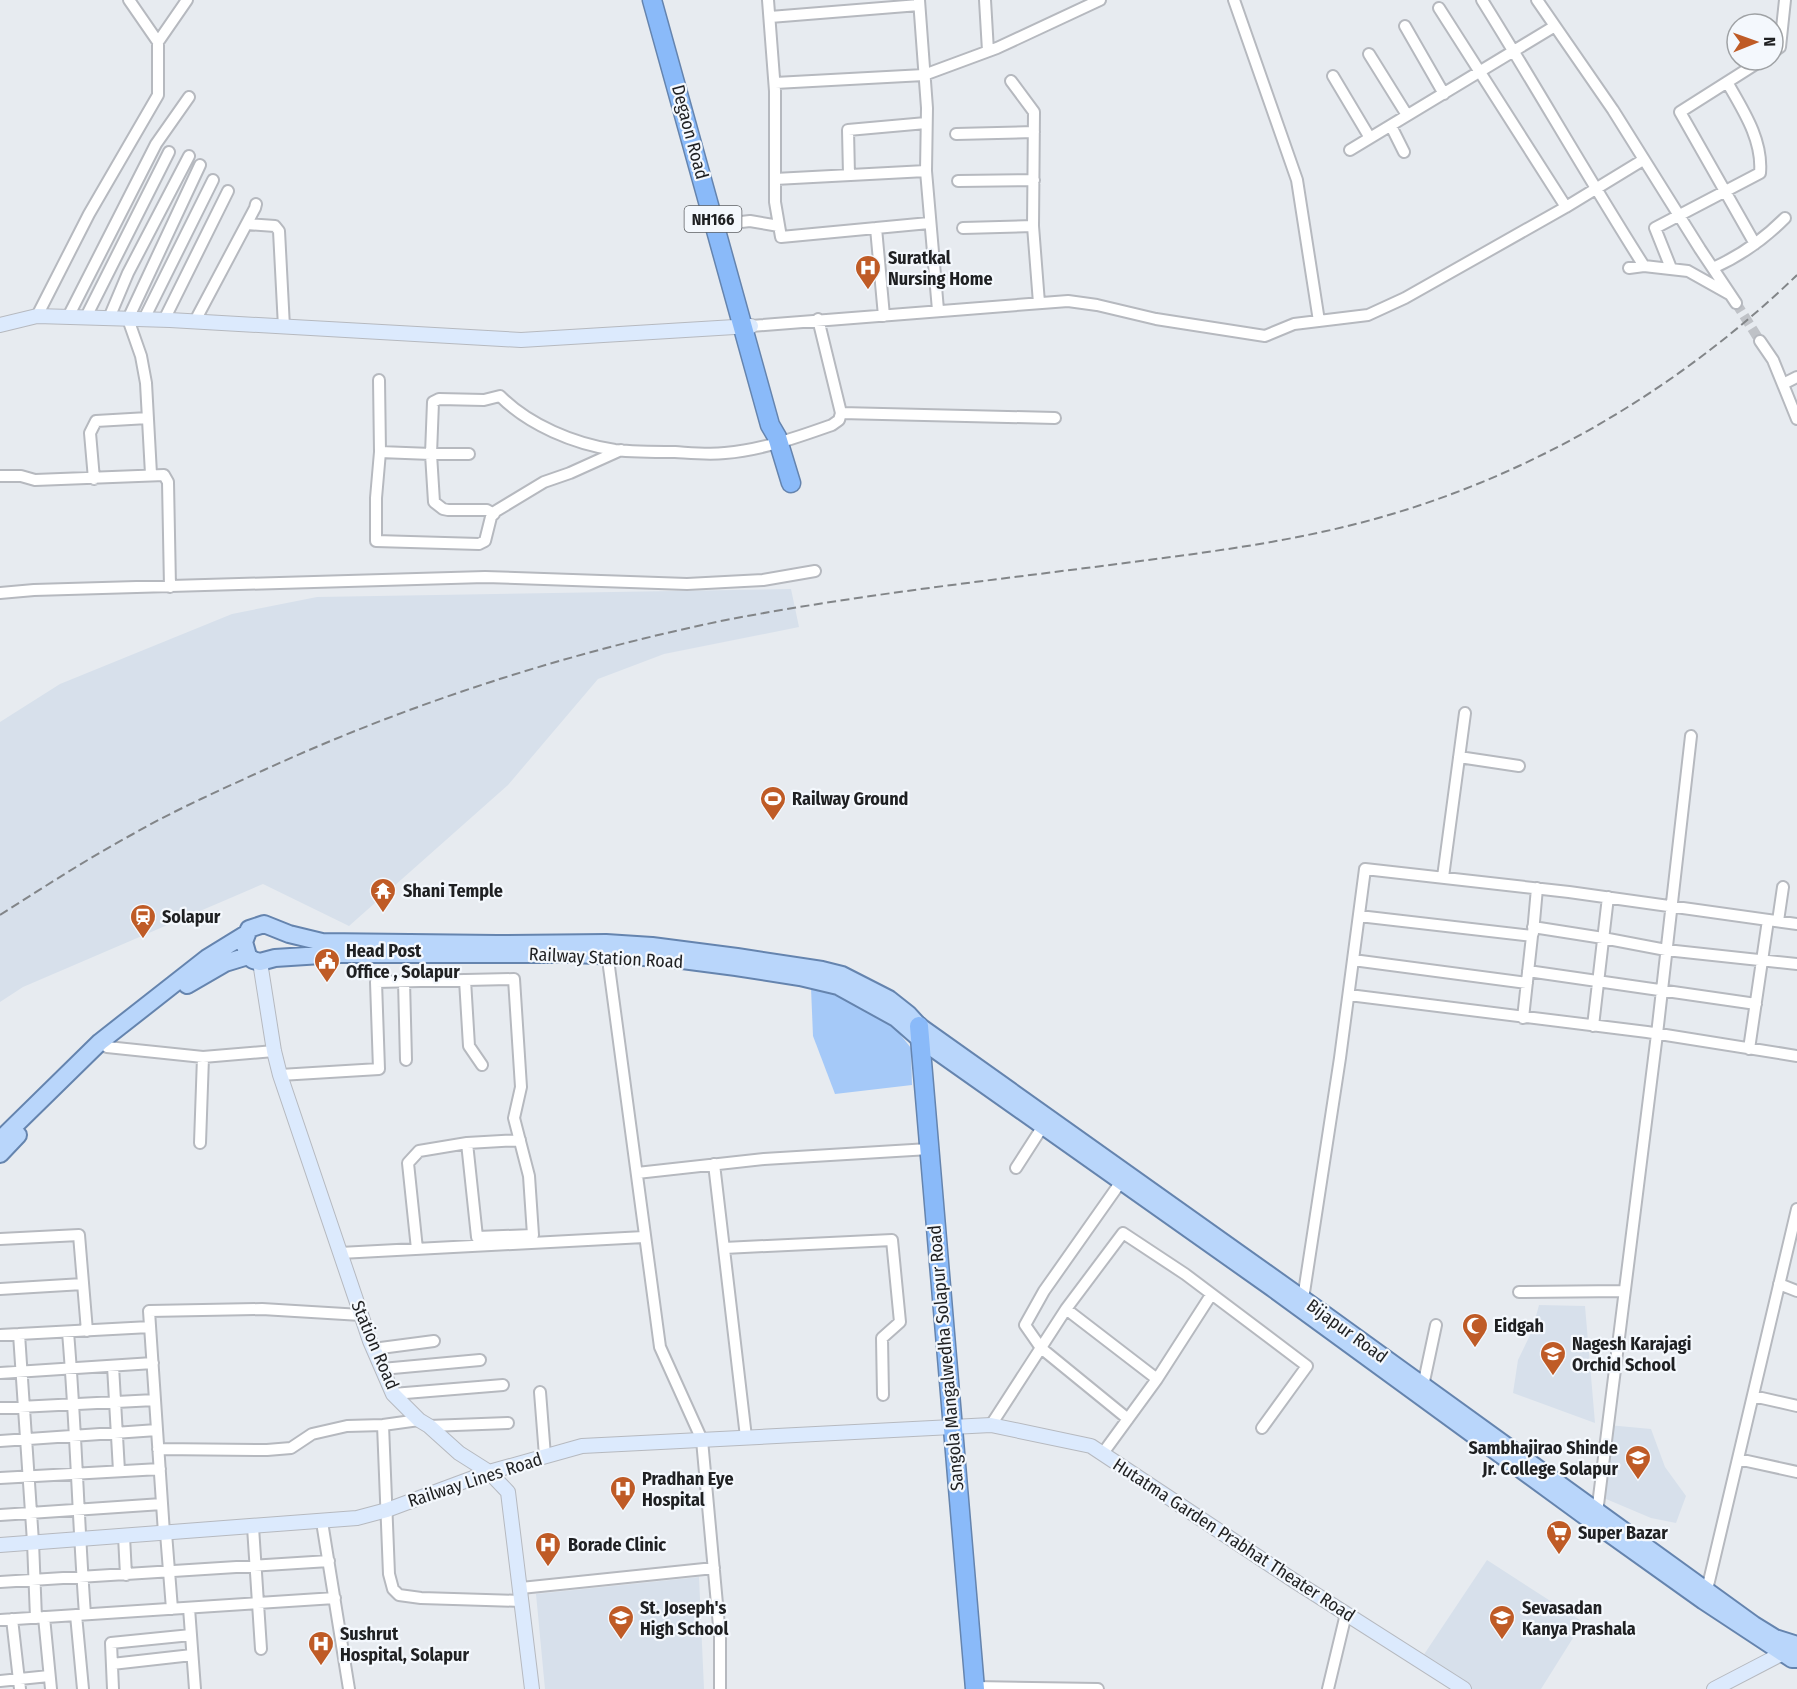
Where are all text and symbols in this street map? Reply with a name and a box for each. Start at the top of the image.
north arrow [1725,12,1785,72]
text: N [1760,37,1779,47]
street label: Degaon Road [667,82,713,182]
road number: NH166 [684,206,742,232]
place label: Suratkal Nursing Home [888,247,993,290]
hospital icon: Suratkal Nursing Home [853,253,883,291]
sports icon: Railway Ground [758,784,788,822]
place label: Railway Ground [792,788,908,810]
temple icon: Shani Temple [368,876,398,914]
place label: Shani Temple [403,880,503,902]
station icon: Solapur [128,902,158,940]
place label: Solapur [162,906,221,928]
place label: Head Post Office , Solapur [346,940,460,983]
street label: Railway Station Road [528,943,684,973]
public building icon: Head Post Office , Solapur [312,946,342,984]
street label: Sangola Mangalwedha Solapur Road [923,1224,969,1492]
street label: Bijapur Road [1302,1294,1392,1368]
street label: Station Road [346,1297,404,1393]
mosque icon: Eidgah [1460,1311,1490,1349]
place label: Eidgah [1494,1315,1544,1337]
place label: Nagesh Karajagi Orchid School [1572,1333,1691,1376]
school or university icon: Nagesh Karajagi Orchid School [1538,1339,1568,1377]
place label: Sambhajirao Shinde Jr. College Solapur [1469,1437,1618,1480]
school or university icon: Sambhajirao Shinde Jr. College Solapur [1623,1443,1653,1481]
street label: Railway Lines Road [405,1448,545,1512]
street label: Hutatma Garden Prabhat Theater Road [1109,1453,1359,1627]
place label: Pradhan Eye Hospital [642,1468,734,1511]
hospital icon: Pradhan Eye Hospital [608,1474,638,1512]
supermarket icon: Super Bazar [1544,1518,1574,1556]
place label: Super Bazar [1578,1522,1668,1544]
hospital icon: Borade Clinic [533,1530,563,1568]
place label: Borade Clinic [568,1534,666,1556]
place label: St. Joseph's High School [640,1597,728,1640]
place label: Sevasadan Kanya Prashala [1522,1597,1636,1640]
school or university icon: St. Joseph's High School [606,1603,636,1641]
school or university icon: Sevasadan Kanya Prashala [1487,1603,1517,1641]
place label: Sushrut Hospital, Solapur [340,1623,469,1666]
hospital icon: Sushrut Hospital, Solapur [306,1629,336,1667]

